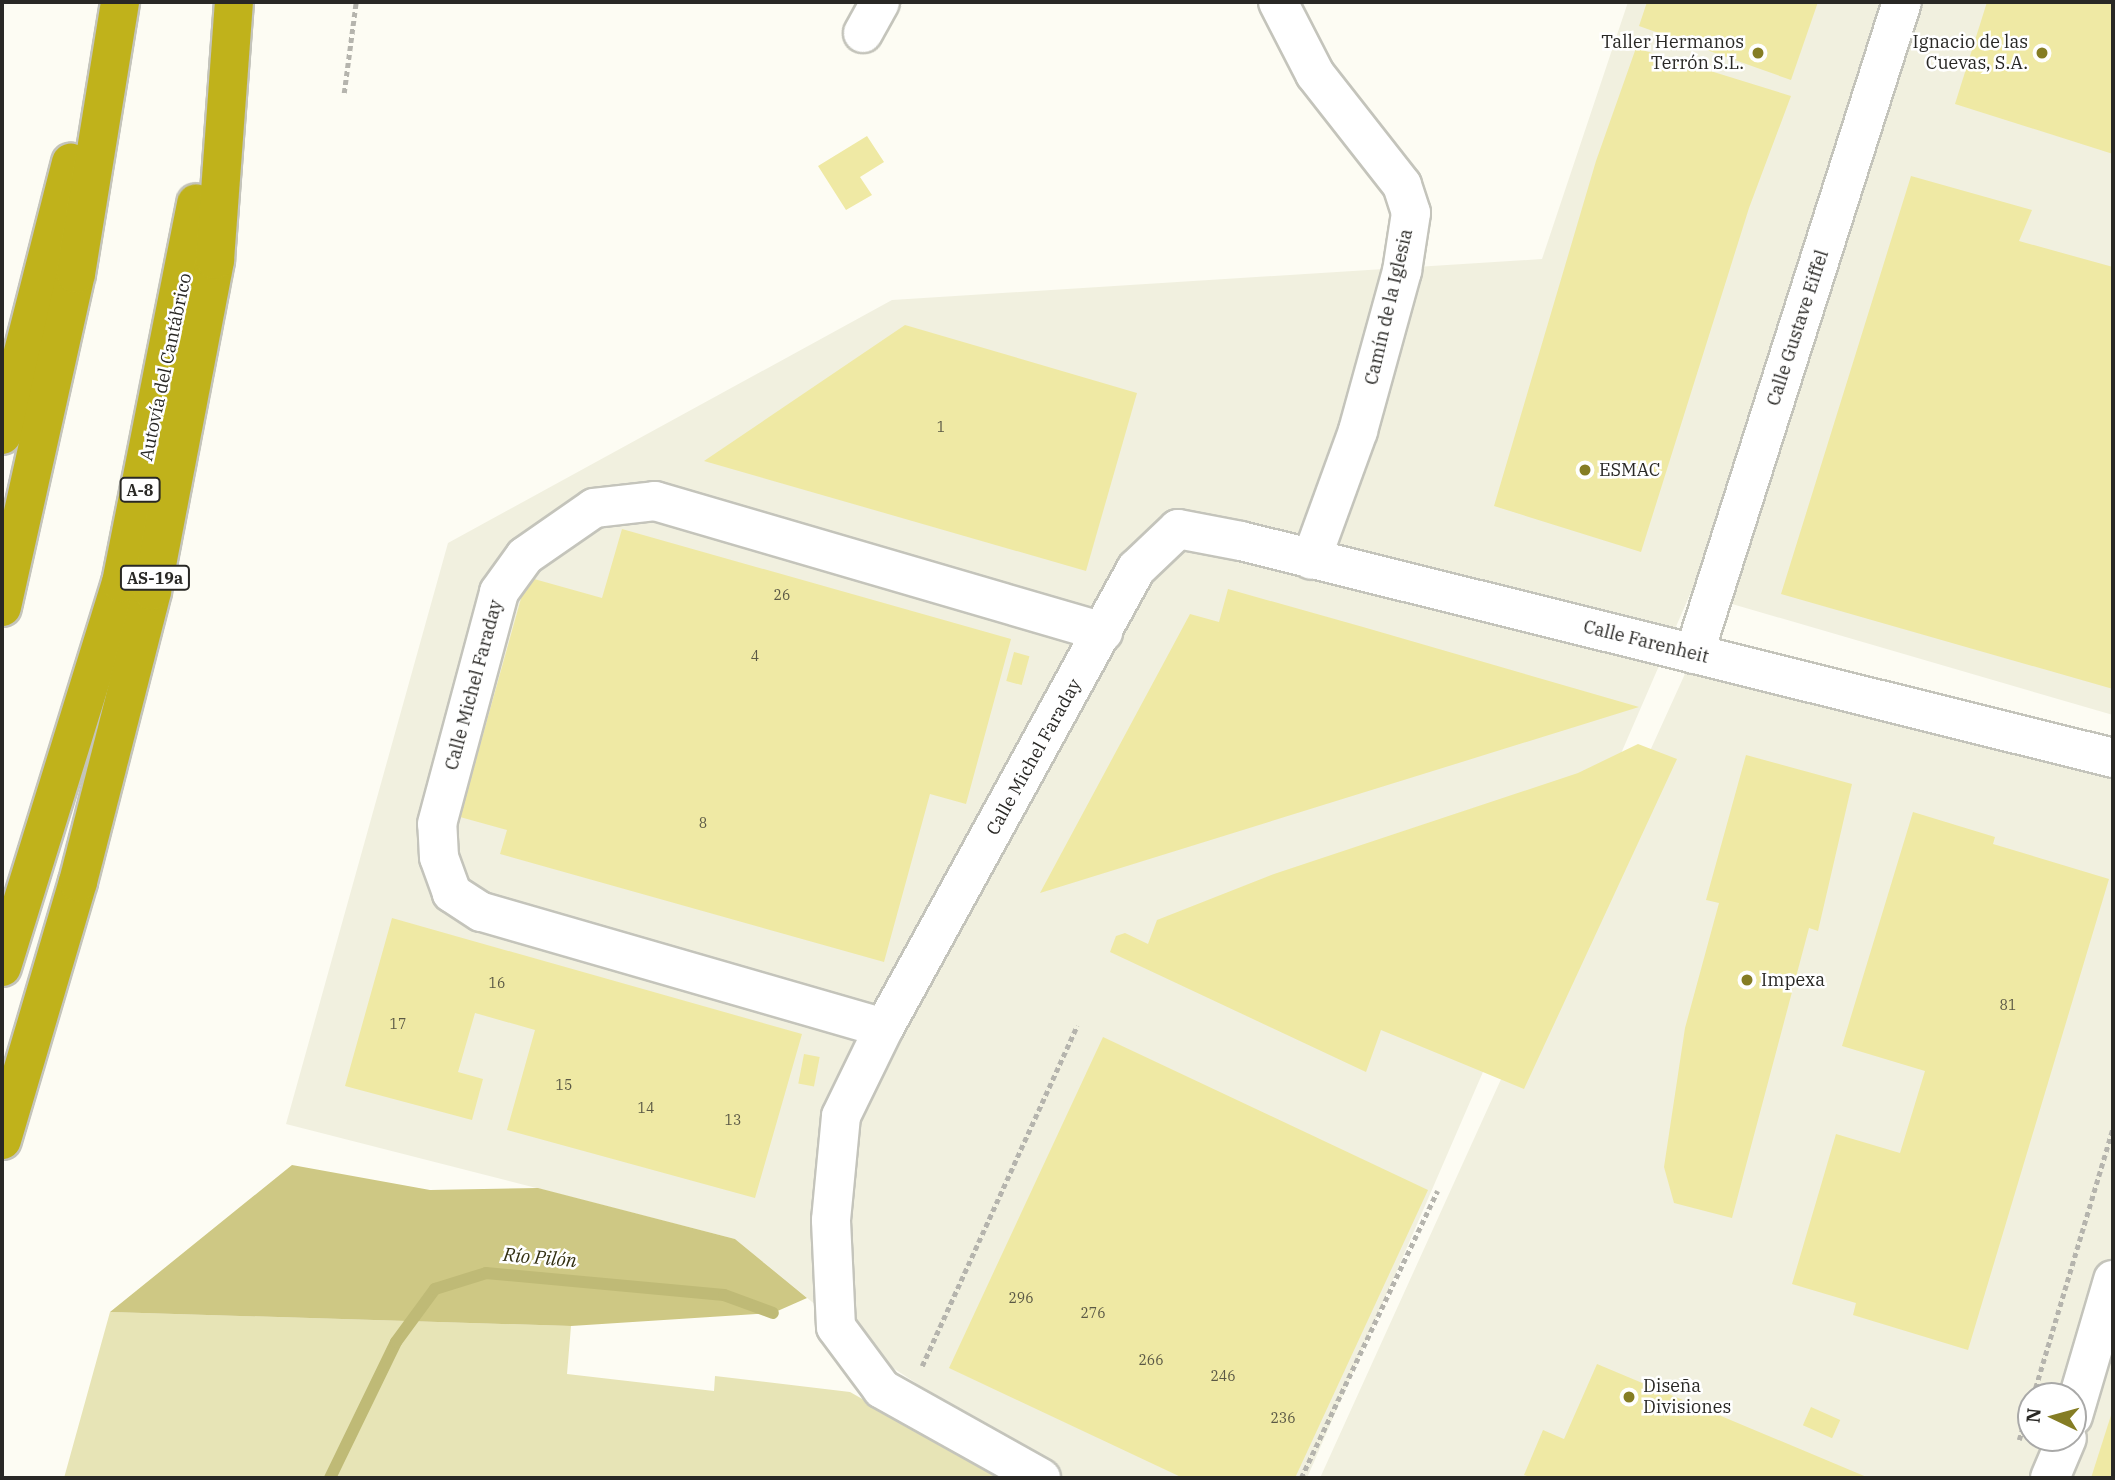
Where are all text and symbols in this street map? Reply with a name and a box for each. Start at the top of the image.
place label: Taller Hermanos Terrón S.L. [1601,32,1744,74]
place label: Ignacio de las Cuevas, S.A. [1913,32,2028,74]
marker: Taller Hermanos Terrón S.L. [1750,45,1766,61]
marker: Ignacio de las Cuevas, S.A. [2034,45,2050,61]
street label: Camín de la Iglesia [1361,227,1417,387]
street label: Calle Gustave Eiffel [1763,247,1833,409]
street label: Autovía del Cantábrico [136,271,196,463]
house number: 1 [937,419,945,435]
place label: ESMAC [1599,459,1660,481]
marker: ESMAC [1577,462,1593,478]
road number: A-8 [119,477,161,503]
road number: AS-19a [118,566,192,590]
house number: 26 [774,587,790,603]
street label: Calle Michel Faraday [441,597,507,773]
street label: Calle Farenheit [1581,616,1711,668]
house number: 4 [751,648,759,664]
street label: Calle Michel Faraday [982,675,1086,839]
house number: 8 [699,815,707,831]
place label: Impexa [1761,969,1825,991]
marker: Impexa [1739,972,1755,988]
house number: 16 [489,975,505,991]
house number: 81 [2000,997,2016,1013]
house number: 17 [390,1016,406,1032]
house number: 15 [556,1077,572,1093]
house number: 14 [638,1100,654,1116]
house number: 13 [725,1112,741,1128]
water label: Río Pilón [502,1243,578,1273]
house number: 296 [1008,1290,1034,1306]
house number: 276 [1080,1305,1106,1321]
house number: 266 [1138,1352,1164,1368]
house number: 246 [1210,1368,1236,1384]
place label: Diseña Divisiones [1643,1376,1731,1418]
north arrow [2017,1382,2087,1452]
marker: Diseña Divisiones [1621,1389,1637,1405]
text: N [2020,1407,2046,1424]
house number: 236 [1270,1410,1296,1426]

